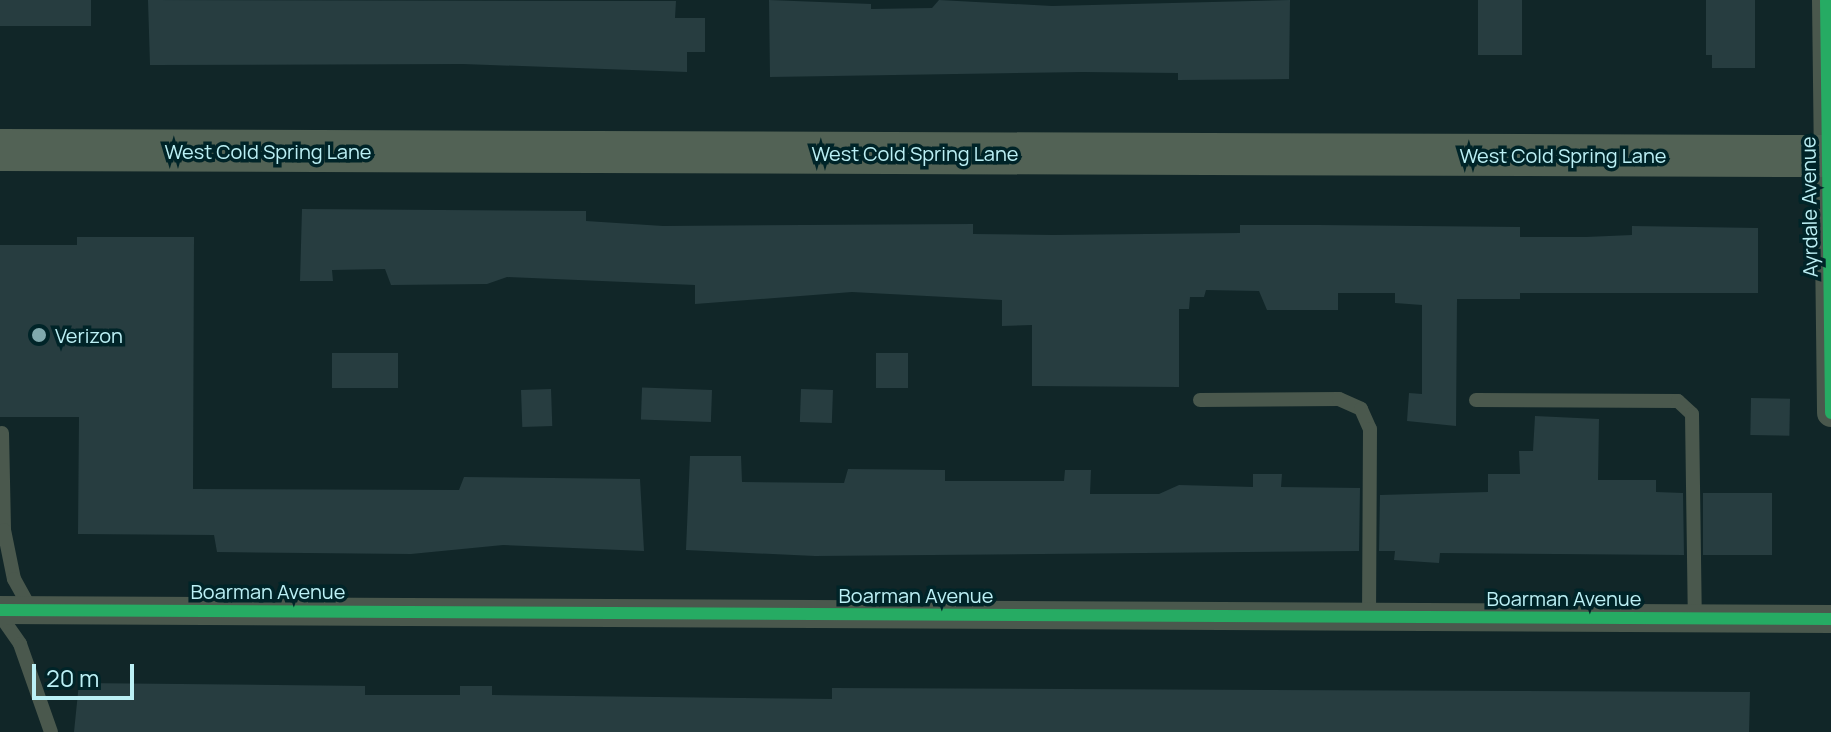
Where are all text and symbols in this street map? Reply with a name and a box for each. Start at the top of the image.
street label: Ayrdale Avenue [1796,136,1822,278]
street label: West Cold Spring Lane [165,139,371,163]
street label: West Cold Spring Lane [812,141,1018,165]
street label: West Cold Spring Lane [1460,143,1666,167]
place label: Verizon [55,323,123,347]
marker: Verizon [30,326,48,344]
street label: Boarman Avenue [191,579,345,603]
street label: Boarman Avenue [839,583,993,607]
street label: Boarman Avenue [1487,586,1641,610]
scale bar [36,648,138,698]
text: 20 m [46,661,99,694]

